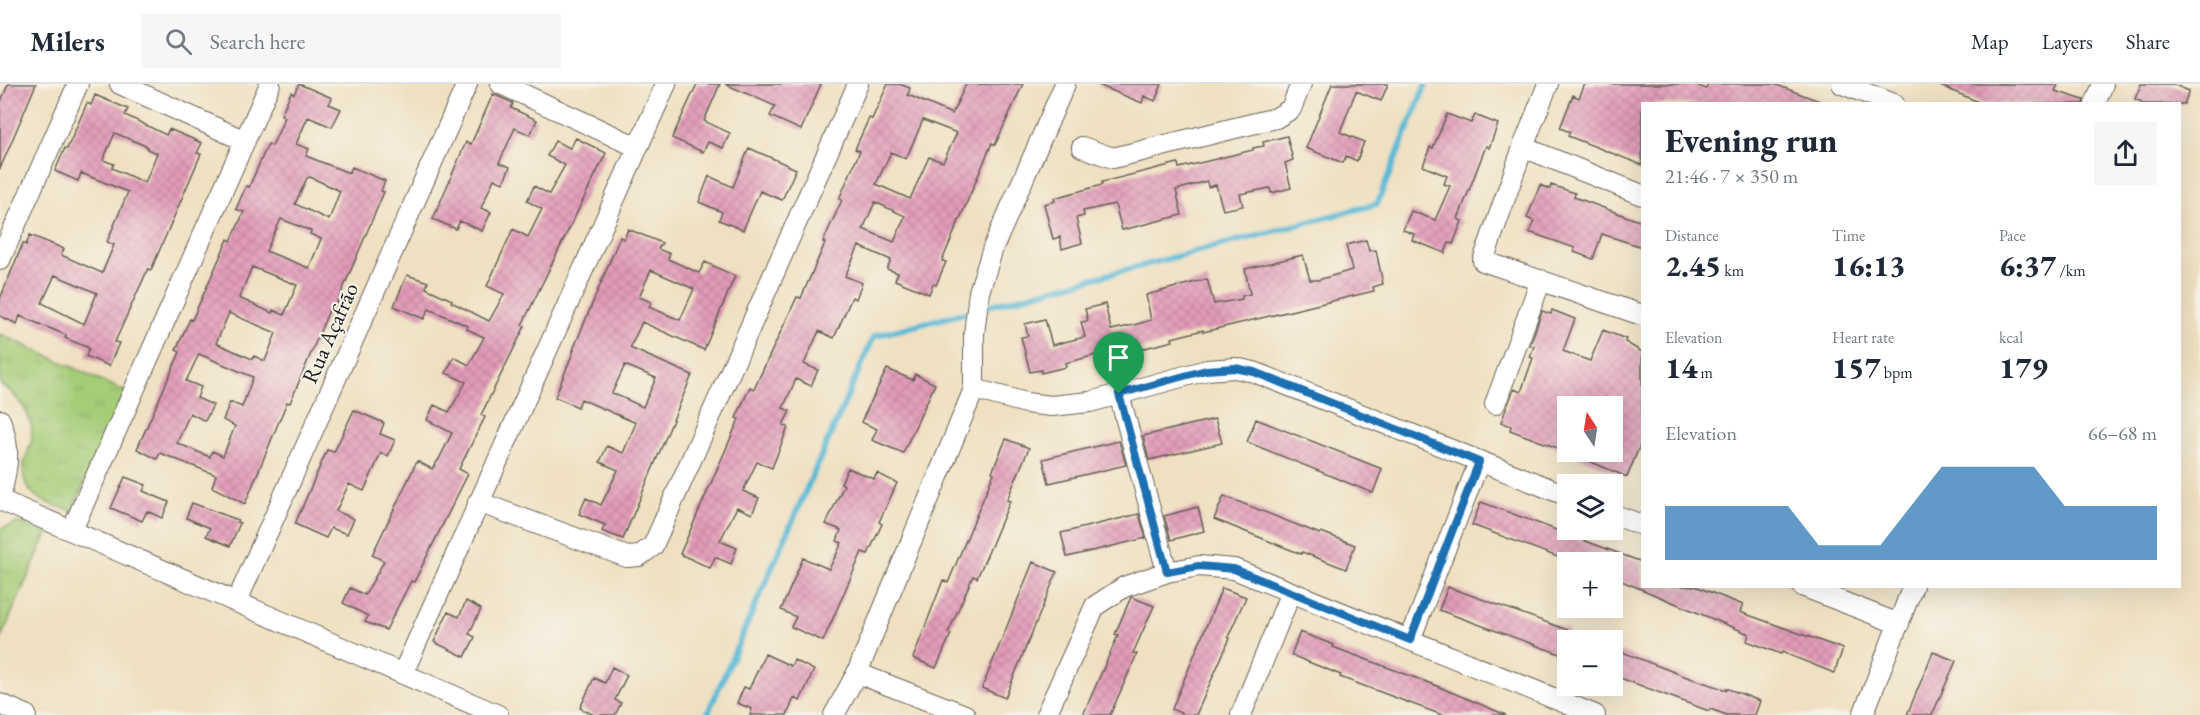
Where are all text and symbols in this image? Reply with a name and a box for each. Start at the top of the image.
search box [141,14,561,68]
text: Milers [30,23,105,59]
icon: search [162,25,195,58]
text: Search here [210,27,305,56]
text: Map [1971,28,2009,55]
text: Layers [2042,28,2093,55]
text: Share [2126,28,2170,55]
text: Evening run [1665,119,1837,162]
button: share [2094,122,2157,185]
text: 21:46 · 7 × 350 m [1665,163,1798,189]
text: Distance [1665,225,1718,246]
text: Time [1832,225,1865,246]
text: Pace [1999,225,2026,246]
text: 2.45 [1665,246,1721,285]
text: 16:13 [1832,246,1905,285]
text: 6:37 [1999,246,2056,285]
text: km [1721,260,1744,281]
text: /km [2056,260,2086,281]
street label: Rua Açafrão [295,278,365,388]
text: Elevation [1665,327,1723,348]
text: Heart rate [1832,327,1894,348]
text: kcal [1999,327,2023,348]
pin [1093,332,1144,394]
icon: arrive [1102,341,1135,374]
text: 14 [1665,348,1697,387]
text: 157 [1832,348,1881,387]
text: 179 [1999,348,2048,387]
text: m [1697,362,1713,383]
text: bpm [1881,362,1913,383]
north arrow [1557,396,1623,462]
map controls [1557,396,1623,696]
text: Elevation [1665,420,1737,446]
text: 66–68 m [2088,420,2157,446]
button: layers [1557,474,1623,540]
button: + [1557,552,1623,618]
button: − [1557,630,1623,696]

